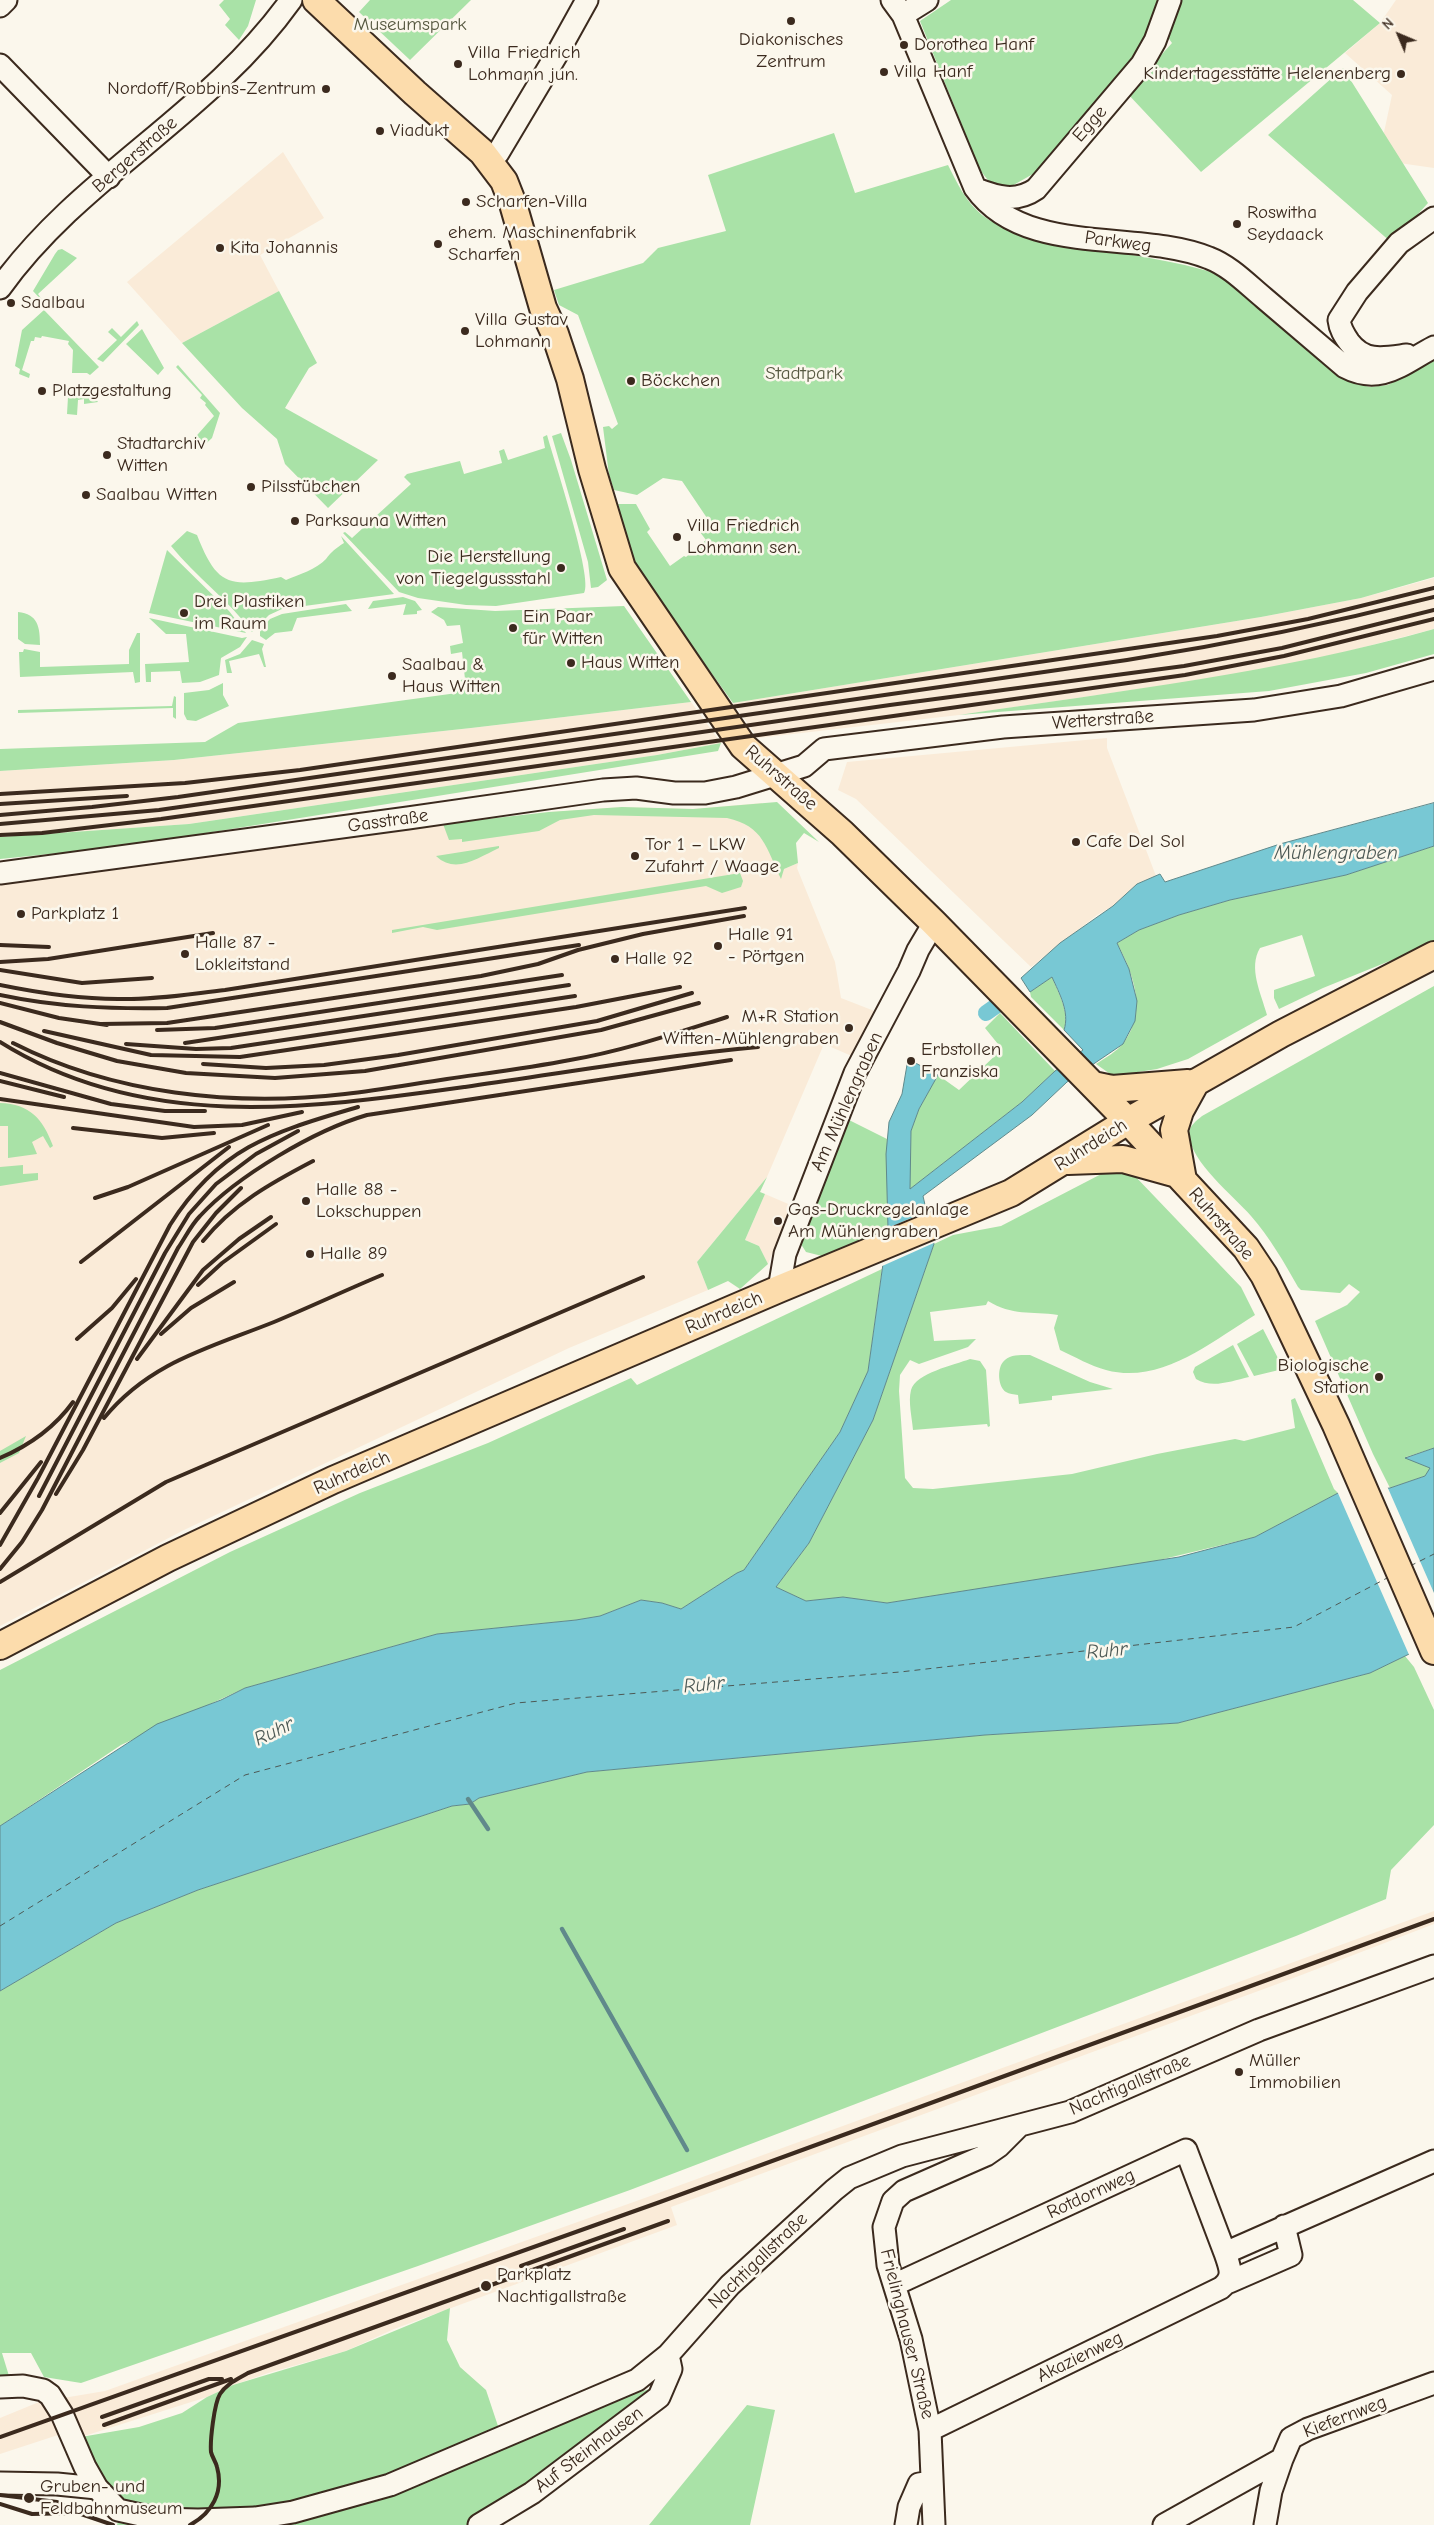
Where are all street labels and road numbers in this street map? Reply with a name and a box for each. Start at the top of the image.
street label: Egge [1068,101,1112,147]
street label: Bergerstraße [88,112,182,198]
street label: Parkweg [1083,226,1153,258]
street label: Wetterstraße [1051,705,1155,735]
street label: Ruhrstraße [740,740,822,816]
street label: Gasstraße [346,804,430,838]
street label: Am Mühlengraben [806,1029,888,1175]
street label: Ruhrdeich [1050,1114,1132,1176]
street label: Ruhrstraße [1183,1183,1259,1265]
street label: Ruhrdeich [682,1287,766,1339]
street label: Ruhrdeich [310,1446,394,1500]
street label: Nachtigallstraße [1066,2049,1194,2121]
street label: Rotdornweg [1043,2164,1139,2224]
street label: Nachtigallstraße [704,2208,812,2314]
street label: Frielinghauser Straße [875,2246,939,2422]
street label: Akazienweg [1033,2326,1127,2388]
street label: Kiefernweg [1300,2391,1390,2443]
street label: Auf Steinhausen [530,2402,648,2498]

